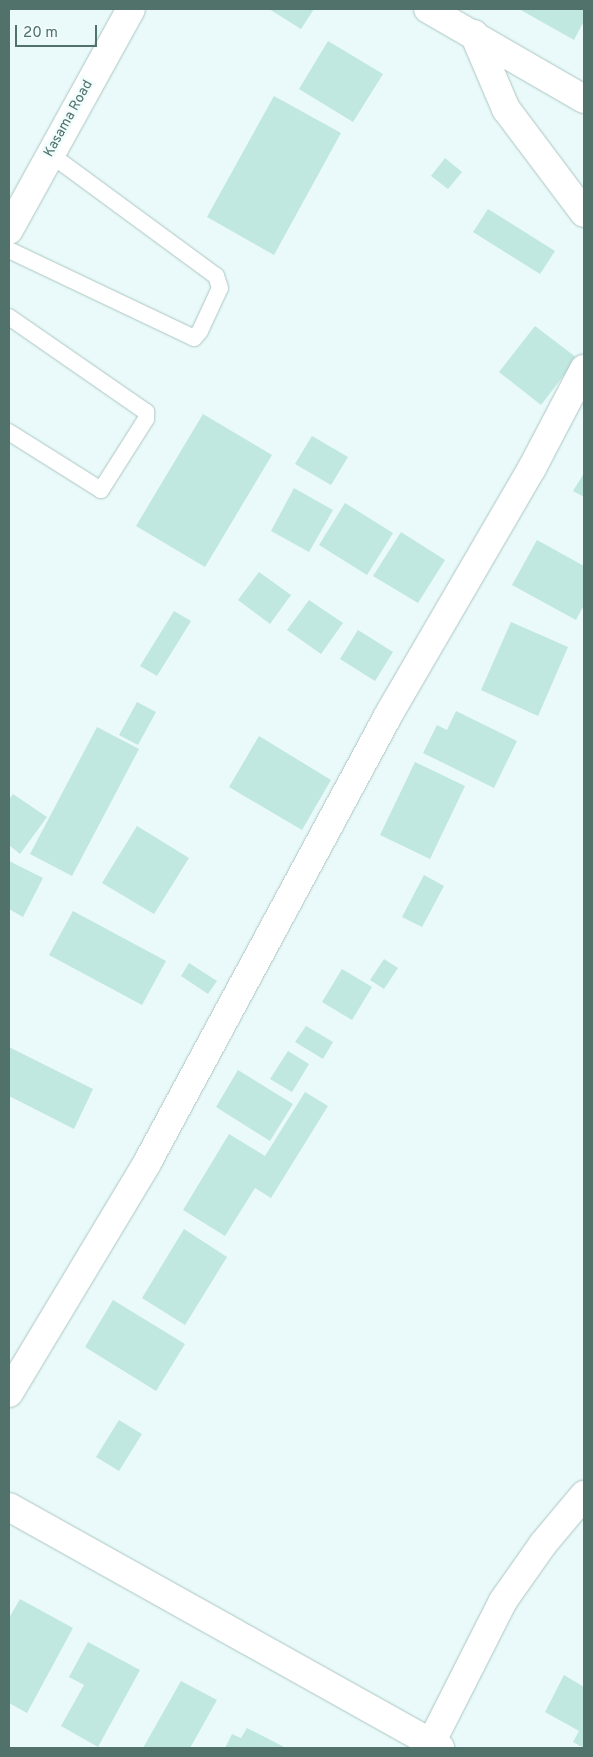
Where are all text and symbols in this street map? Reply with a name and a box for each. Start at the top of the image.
scale bar [18,15,100,47]
text: 20 m [23,24,58,43]
street label: Kasama Road [41,78,97,160]

